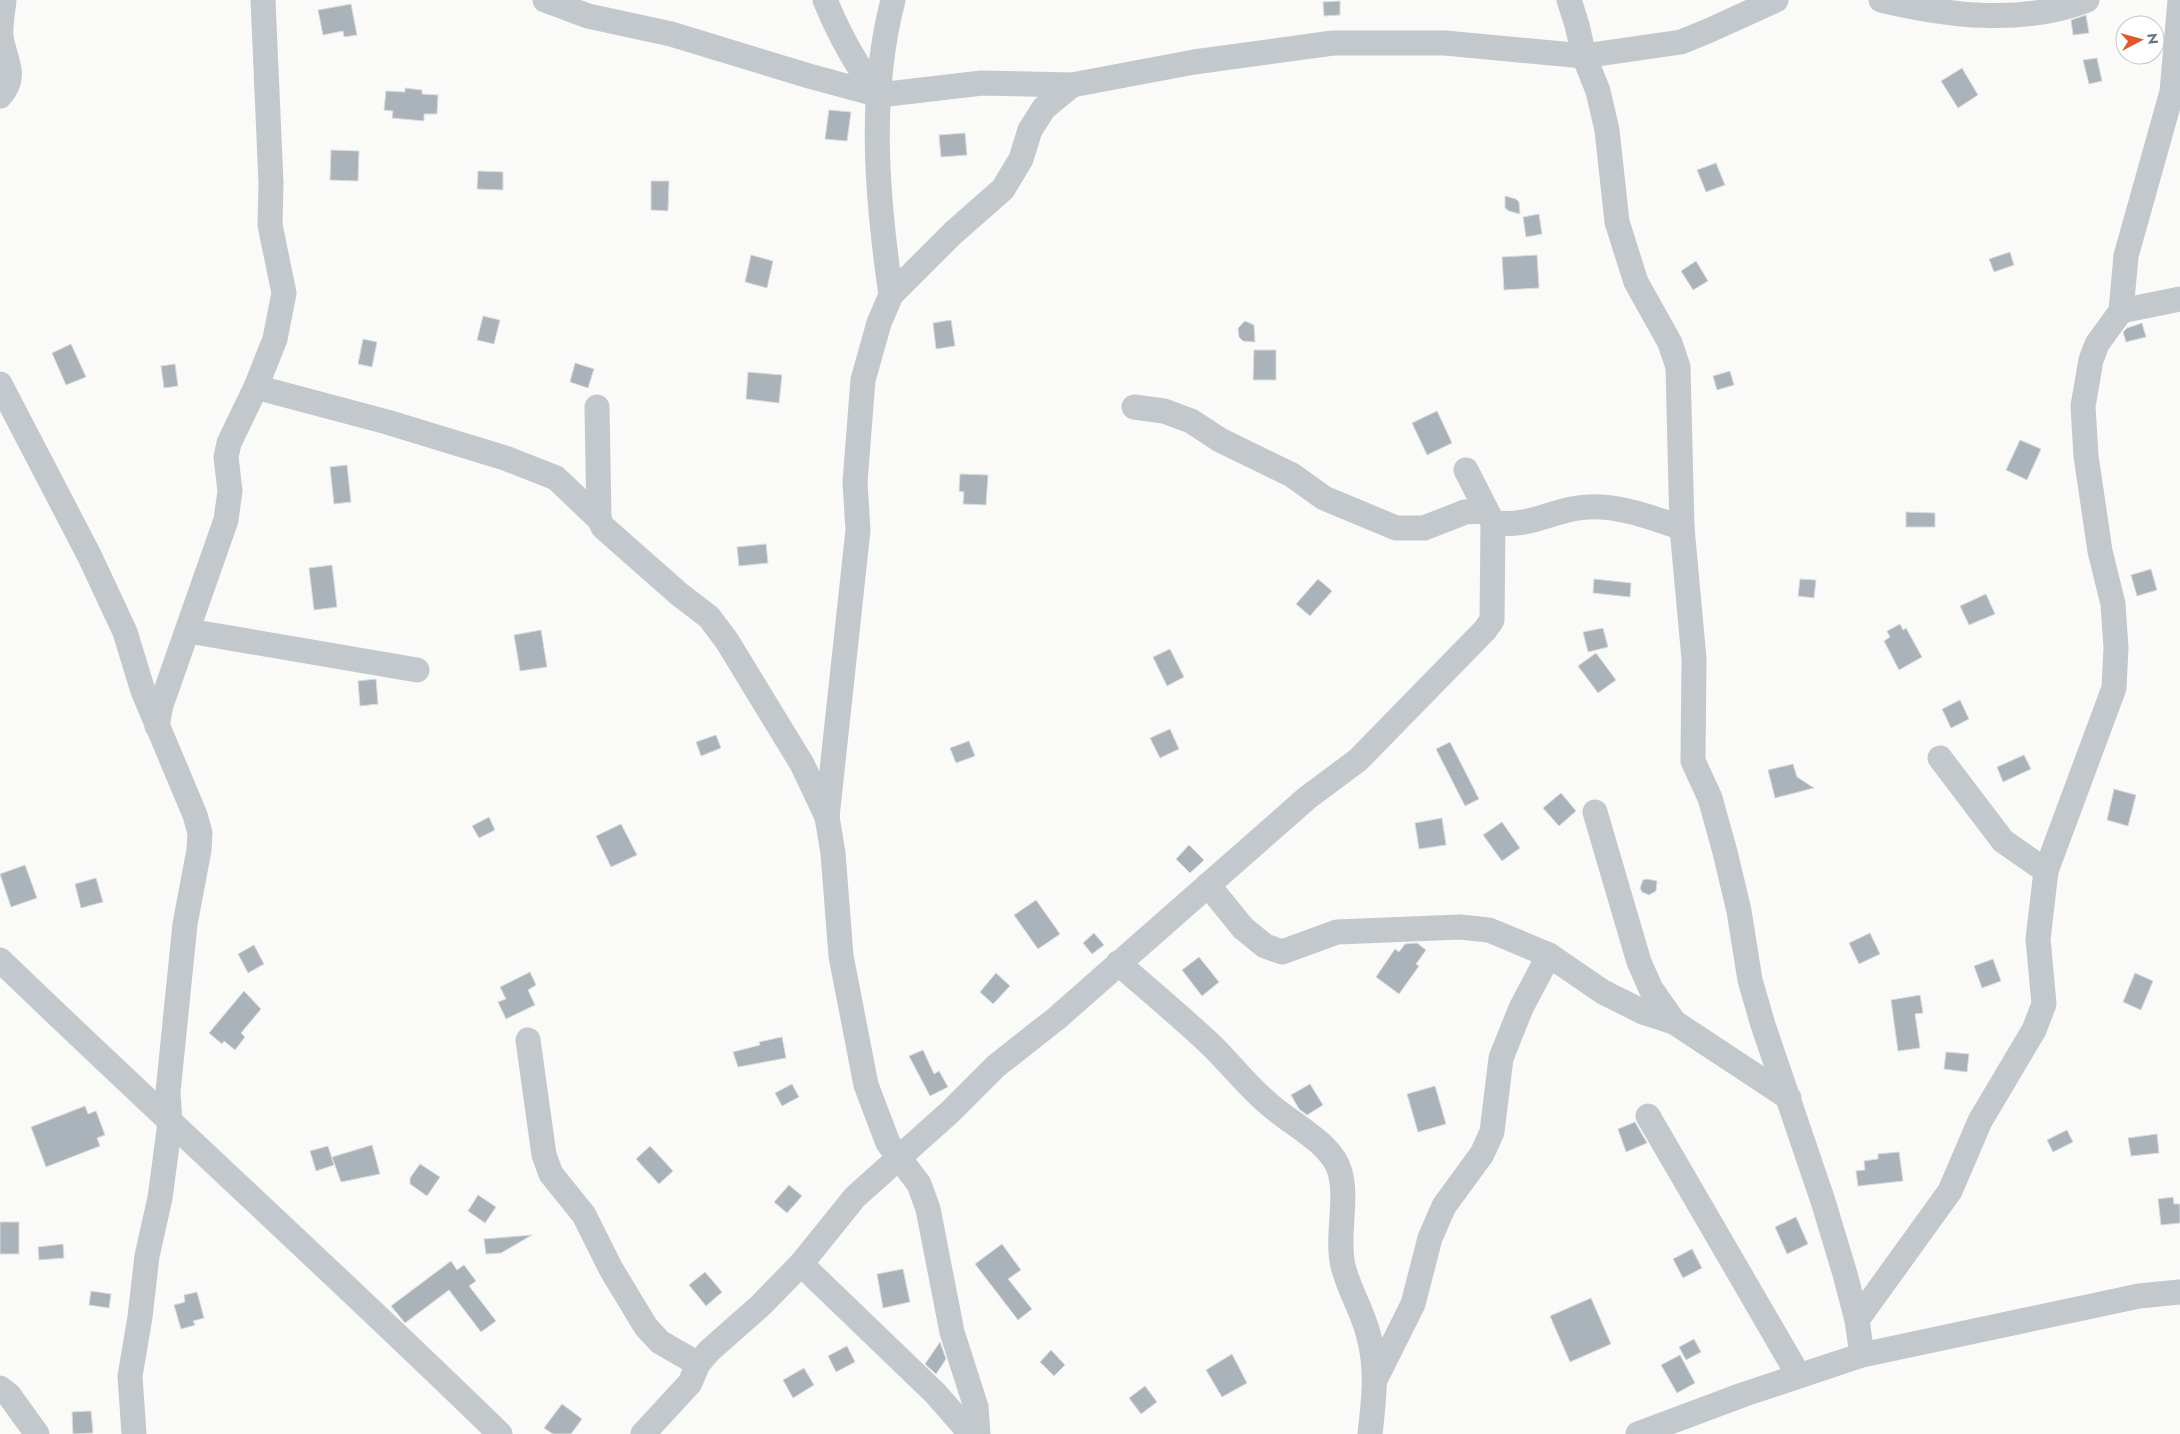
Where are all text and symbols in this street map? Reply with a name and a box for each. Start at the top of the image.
north arrow [2115,15,2165,65]
text: N [2142,32,2163,45]

